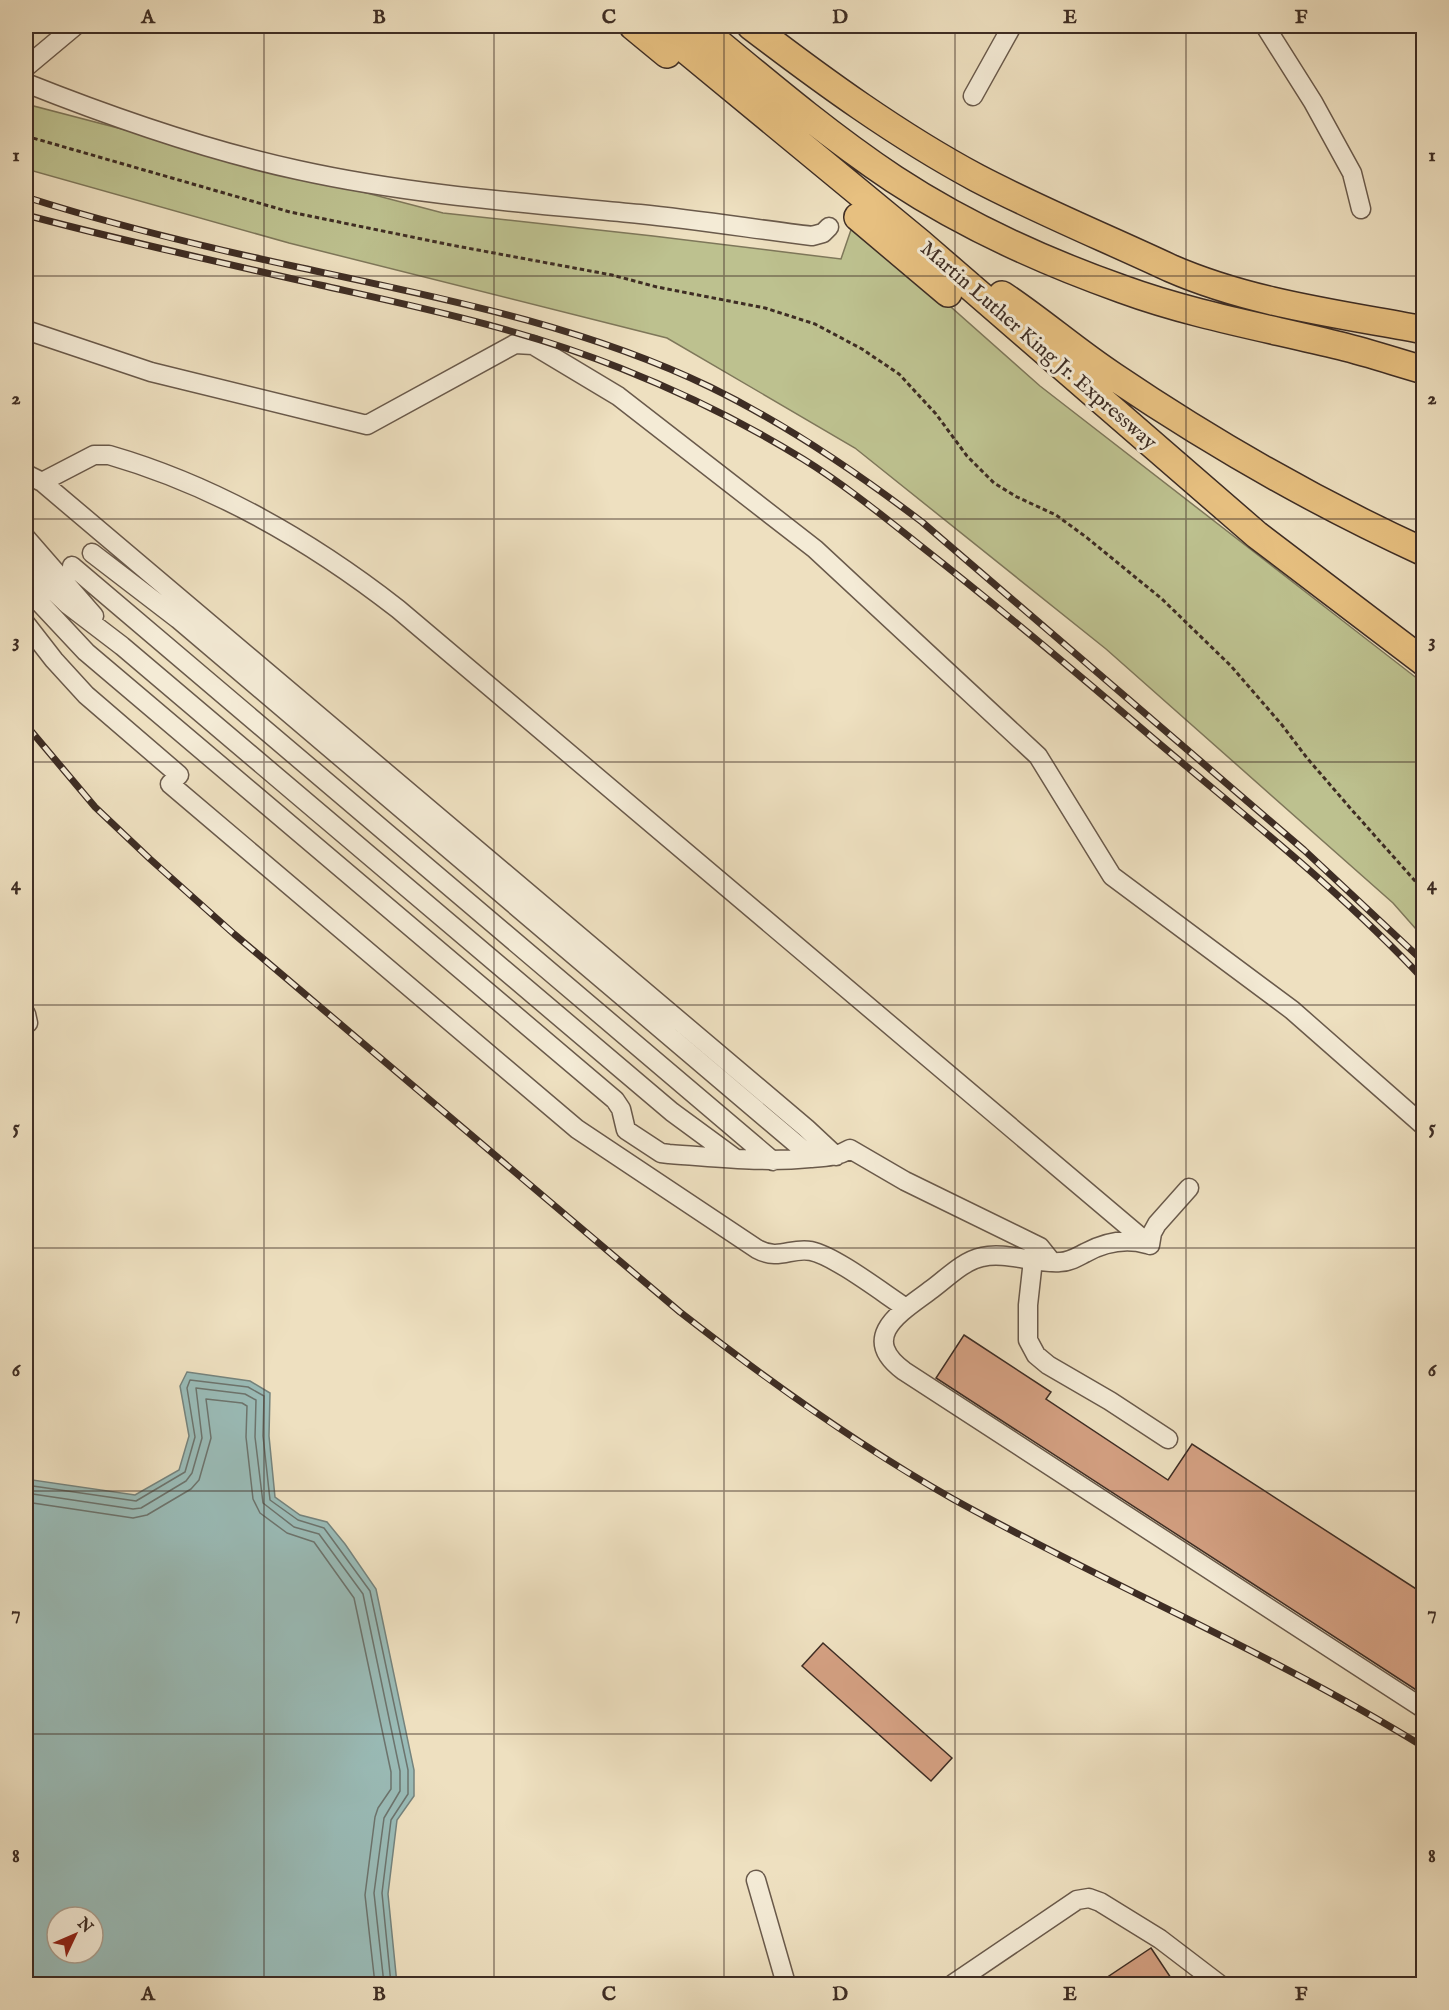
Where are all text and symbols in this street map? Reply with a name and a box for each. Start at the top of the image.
text: A [140,5,156,30]
text: B [372,5,386,30]
text: C [602,5,616,30]
text: D [832,5,848,30]
text: E [1063,5,1077,30]
text: F [1295,5,1308,30]
text: 1 [12,143,20,168]
text: 1 [1428,143,1436,168]
street label: Martin Luther King Jr. Expressway [914,236,1162,457]
text: 2 [11,386,21,411]
text: 2 [1427,386,1437,411]
text: 3 [12,629,20,654]
text: 3 [1428,629,1436,654]
text: 4 [11,872,22,897]
text: 4 [1427,872,1438,897]
text: 5 [12,1115,20,1140]
text: 5 [1428,1115,1436,1140]
text: 6 [12,1358,22,1383]
text: 6 [1428,1358,1438,1383]
text: 7 [11,1601,21,1626]
text: 7 [1427,1601,1437,1626]
text: 8 [12,1844,20,1869]
text: 8 [1428,1844,1436,1869]
north arrow [45,1905,105,1965]
text: N [72,1913,96,1938]
text: A [140,1982,156,2007]
text: B [372,1982,386,2007]
text: C [602,1982,616,2007]
text: D [832,1982,848,2007]
text: E [1063,1982,1077,2007]
text: F [1295,1982,1308,2007]

